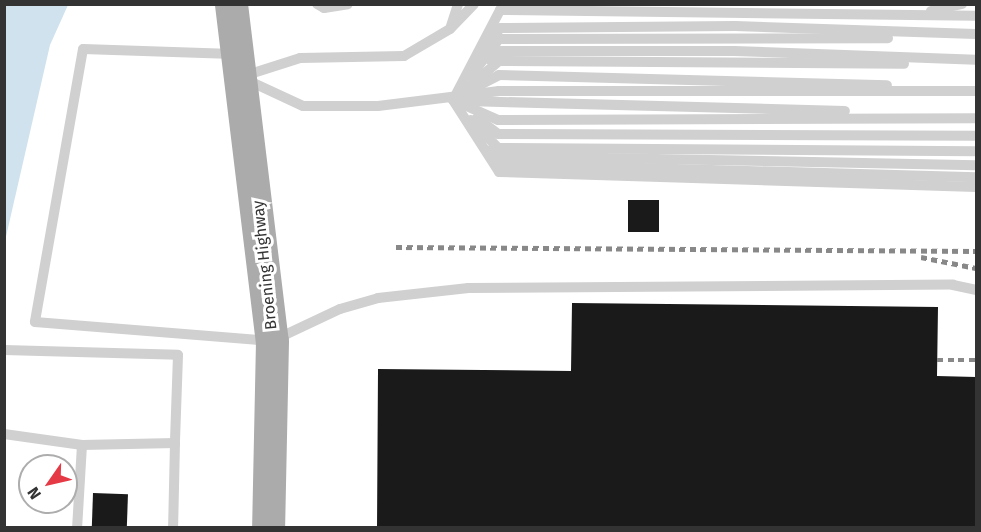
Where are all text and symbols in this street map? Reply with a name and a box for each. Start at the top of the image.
street label: Broening Highway [249,199,281,331]
north arrow [18,454,78,514]
text: N [23,484,45,503]

